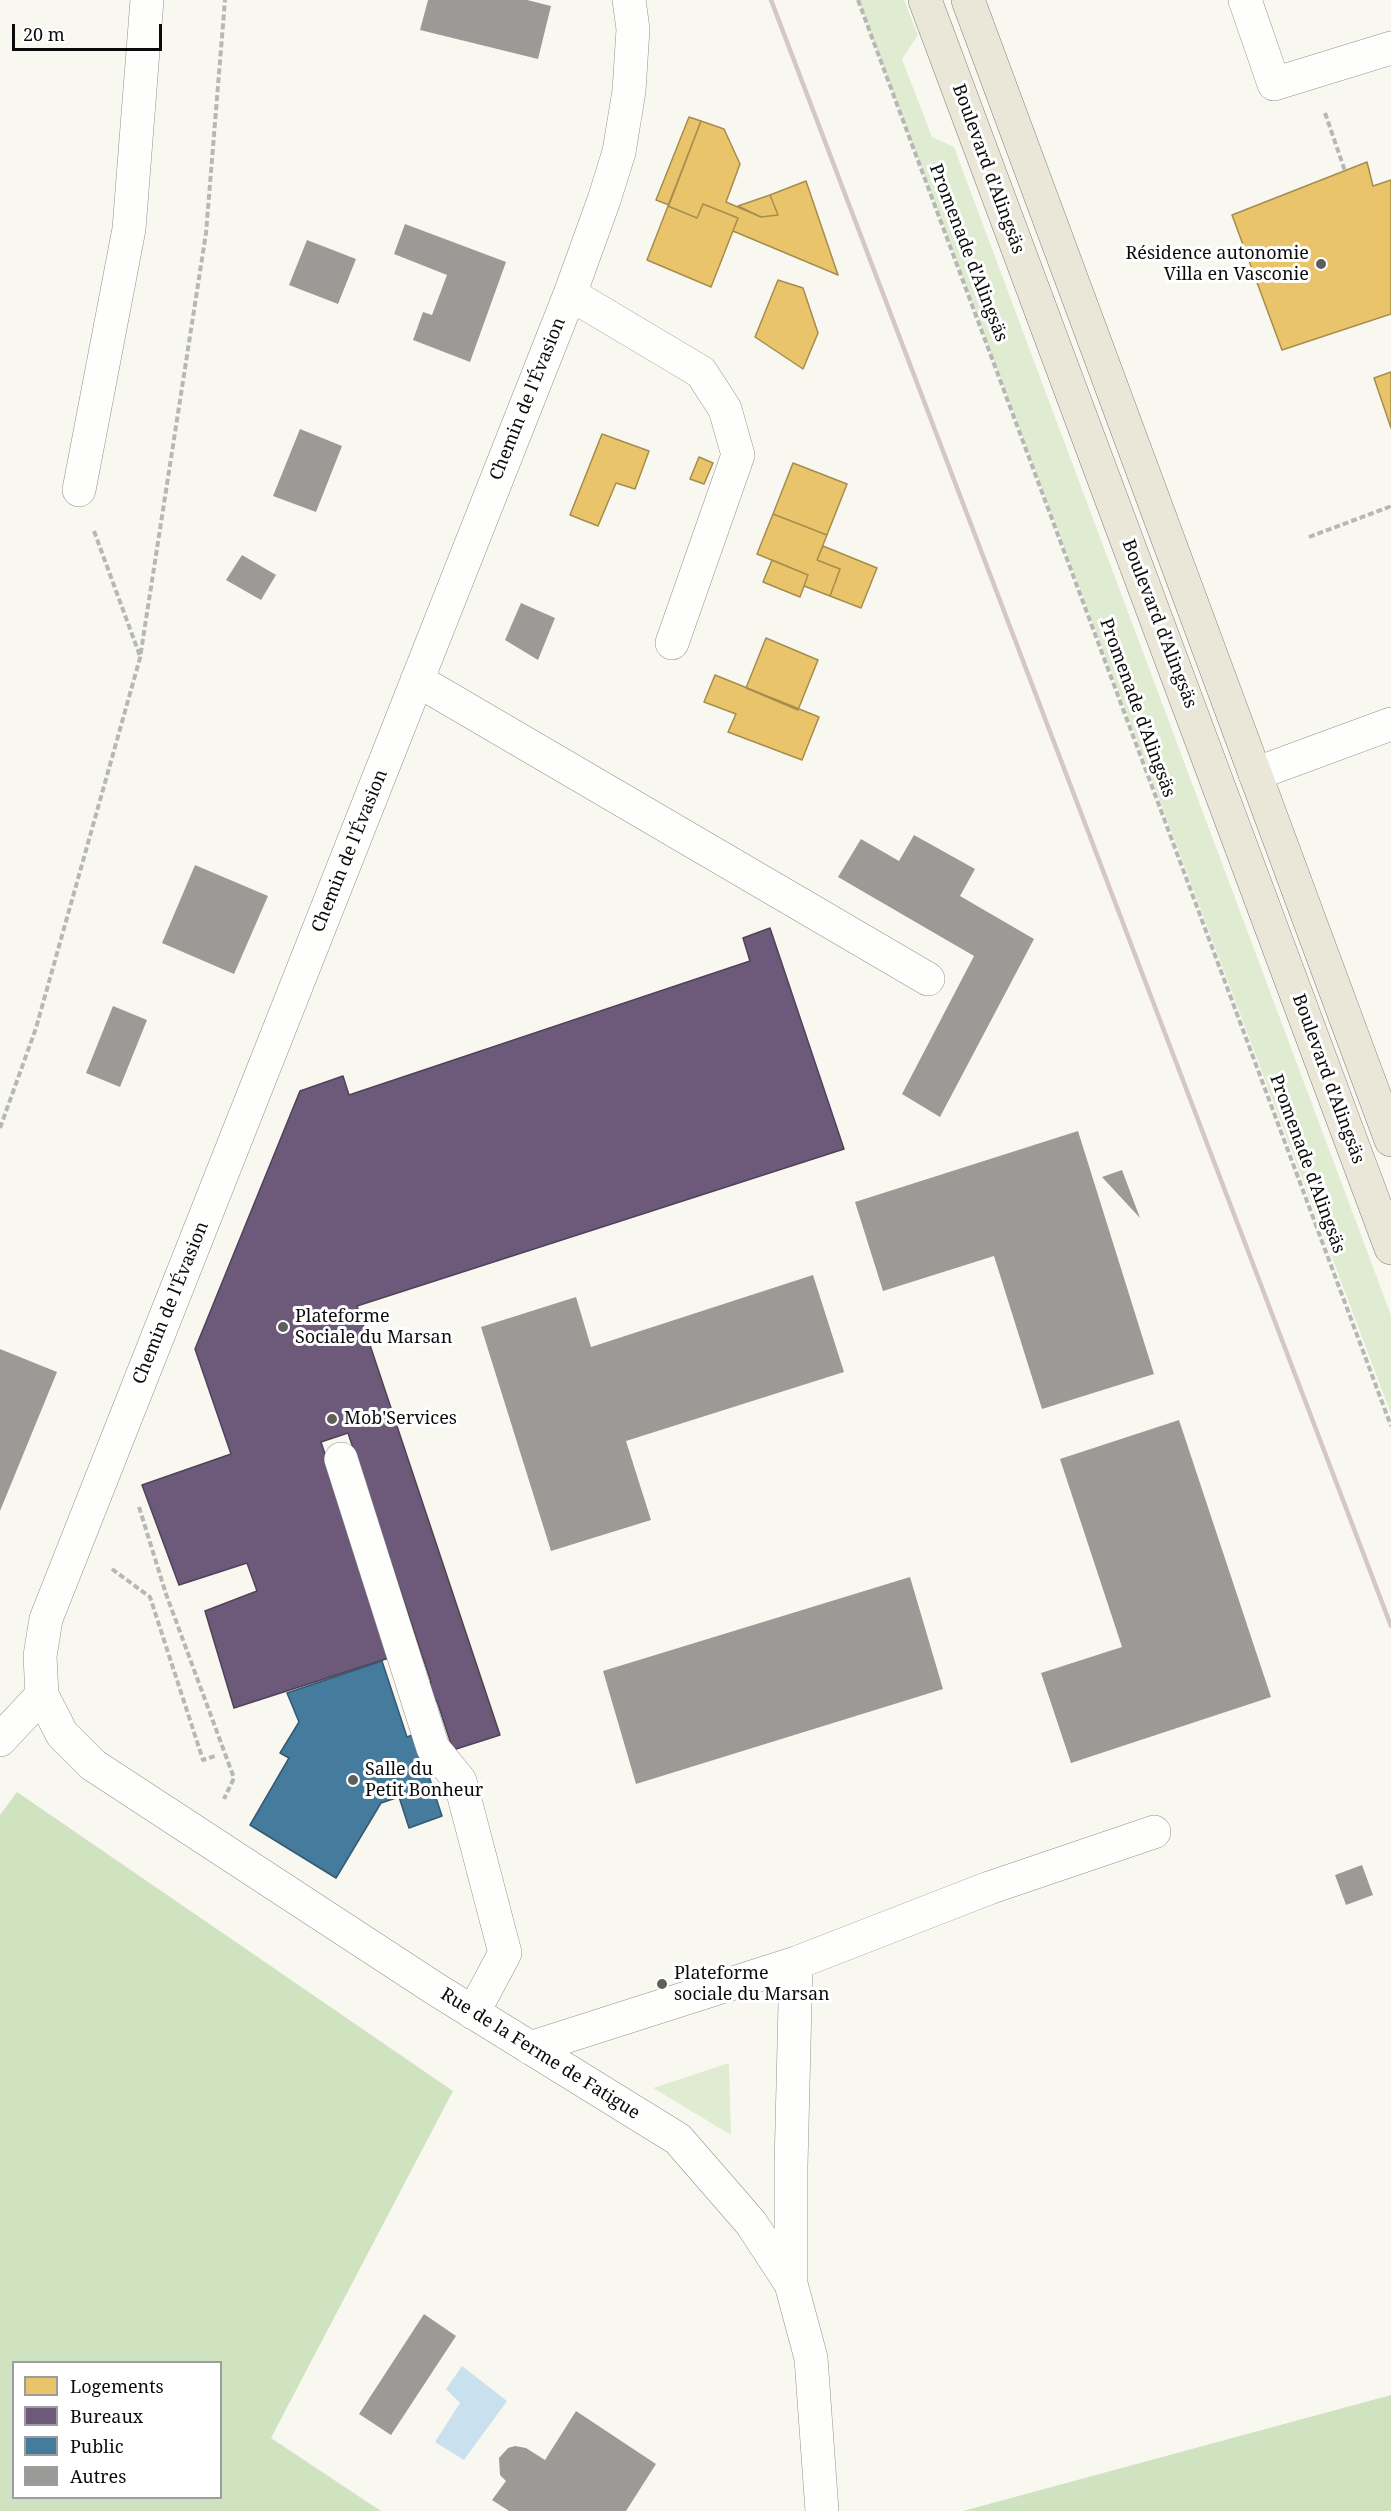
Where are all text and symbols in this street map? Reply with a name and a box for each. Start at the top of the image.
scale bar [15,12,165,50]
text: 20 m [23,22,65,46]
street label: Boulevard d'Alingsäs [947,81,1029,257]
street label: Promenade d'Alingsäs [924,161,1012,345]
place label: Résidence autonomie Villa en Vasconie [1126,243,1309,286]
marker: Résidence autonomie Villa en Vasconie [1314,257,1328,271]
street label: Chemin de l'Évasion [485,314,571,484]
street label: Boulevard d'Alingsäs [1117,537,1201,711]
street label: Promenade d'Alingsäs [1095,616,1179,800]
street label: Chemin de l'Évasion [307,766,393,936]
street label: Boulevard d'Alingsäs [1287,991,1369,1167]
street label: Promenade d'Alingsäs [1265,1072,1349,1256]
street label: Chemin de l'Évasion [128,1218,214,1388]
place label: Plateforme Sociale du Marsan [295,1306,452,1348]
marker: Plateforme Sociale du Marsan [276,1320,290,1334]
place label: Mob'Services [344,1408,457,1430]
marker: Mob'Services [325,1412,339,1426]
place label: Salle du Petit Bonheur [365,1759,483,1802]
marker: Salle du Petit Bonheur [346,1773,360,1787]
place label: Plateforme sociale du Marsan [674,1963,830,2006]
marker: Plateforme sociale du Marsan [655,1977,669,1991]
street label: Rue de la Ferme de Fatigue [436,1984,644,2124]
legend [12,2361,222,2499]
text: Logements [70,2374,164,2398]
text: Bureaux [70,2404,143,2428]
text: Public [70,2434,124,2458]
text: Autres [70,2464,126,2488]

